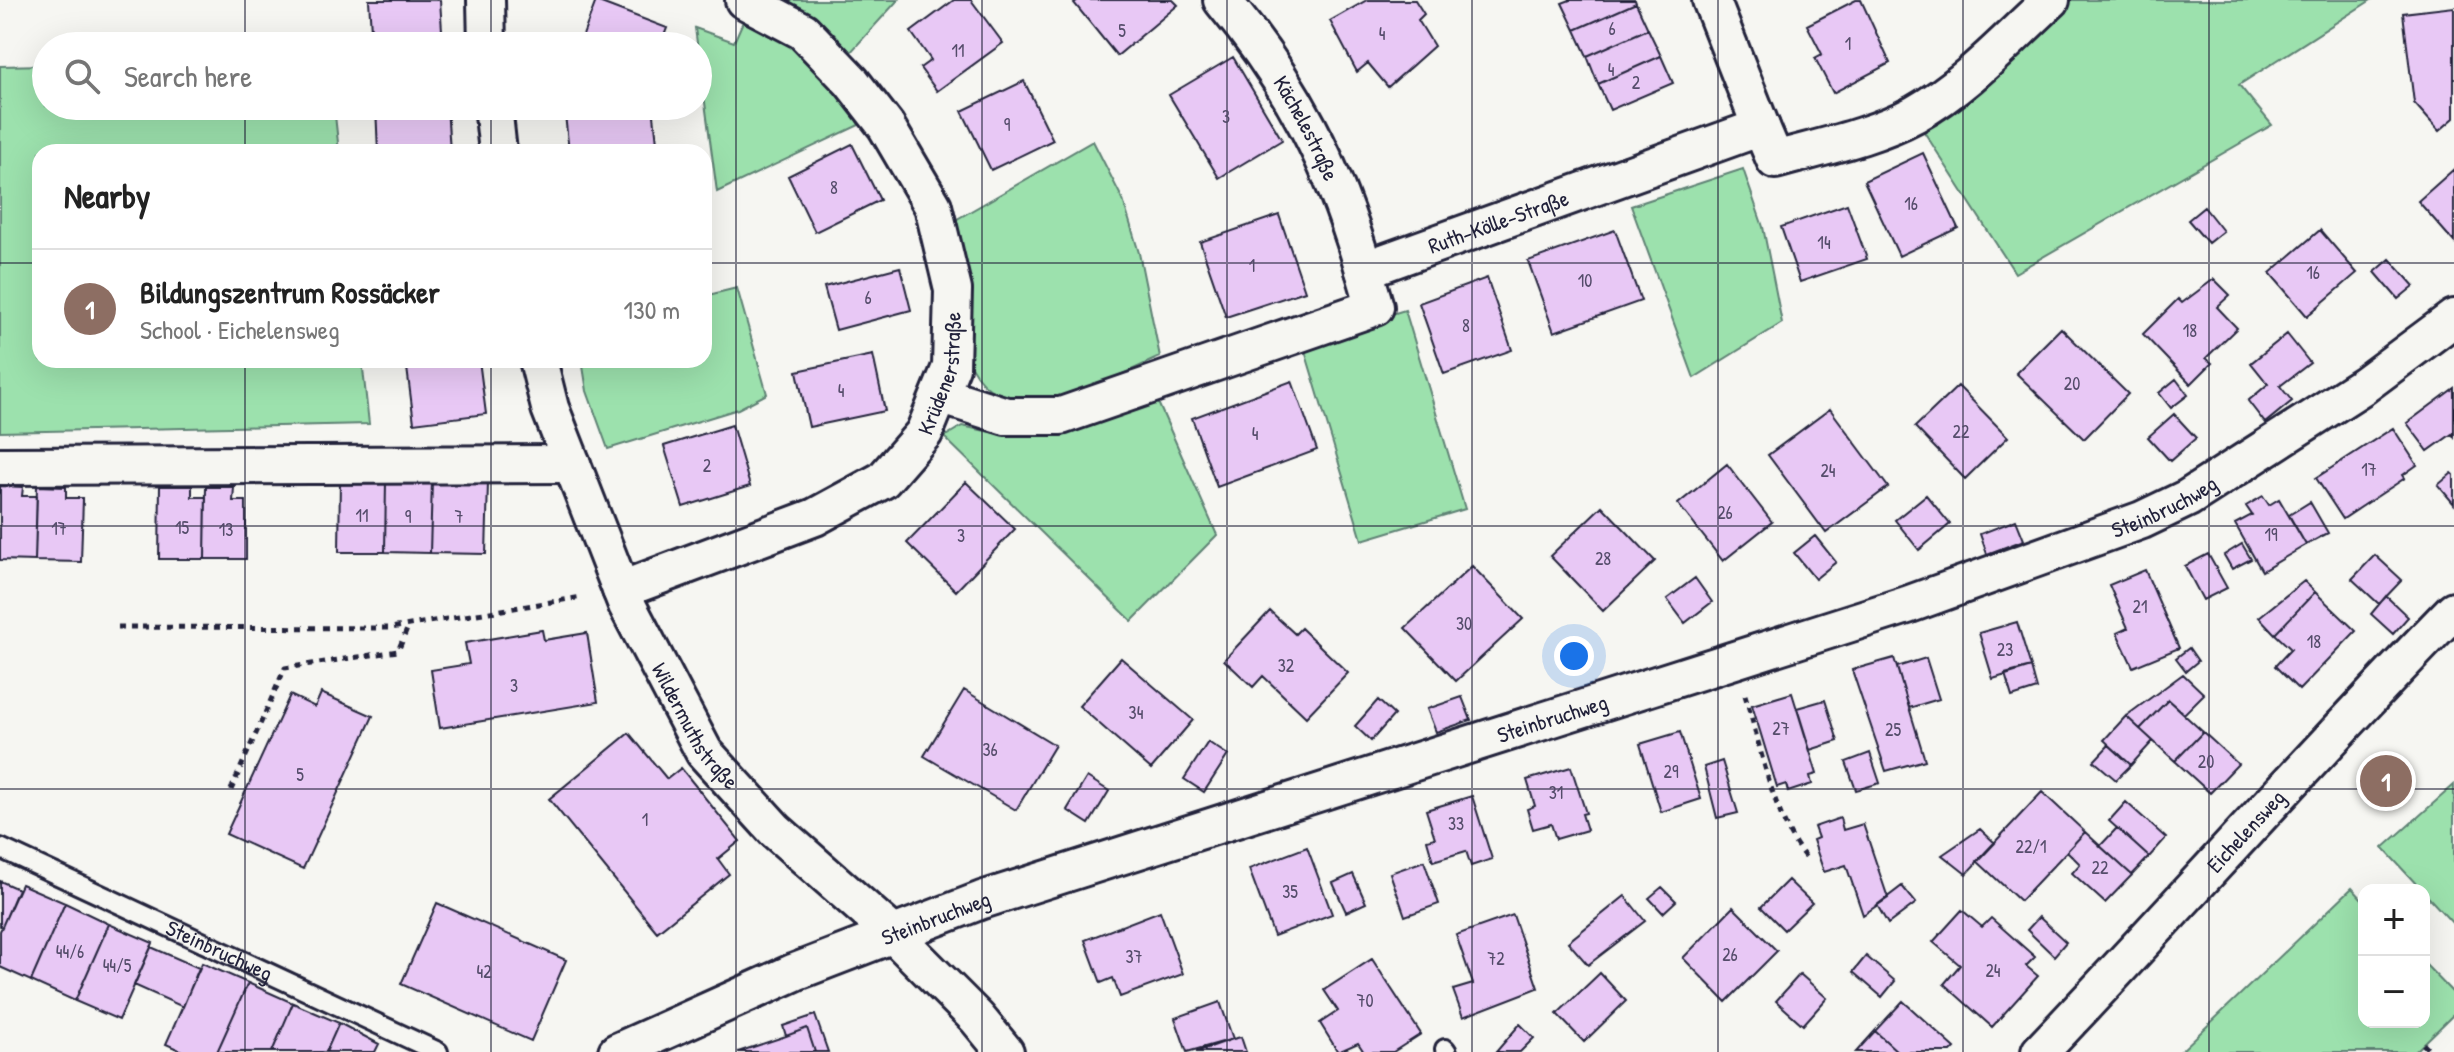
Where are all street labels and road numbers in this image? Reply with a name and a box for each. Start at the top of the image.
street label: Kächelestraße [1267,70,1346,185]
street label: Ruth-Kölle-Straße [1424,182,1573,261]
street label: Krüdenerstraße [910,311,967,439]
street label: Steinbruchweg [2107,468,2223,545]
street label: Wildermuthstraße [645,657,746,796]
street label: Steinbruchweg [1493,687,1611,750]
street label: Eichelensweg [2200,783,2292,879]
street label: Steinbruchweg [877,883,994,952]
street label: Steinbruchweg [161,912,277,988]

